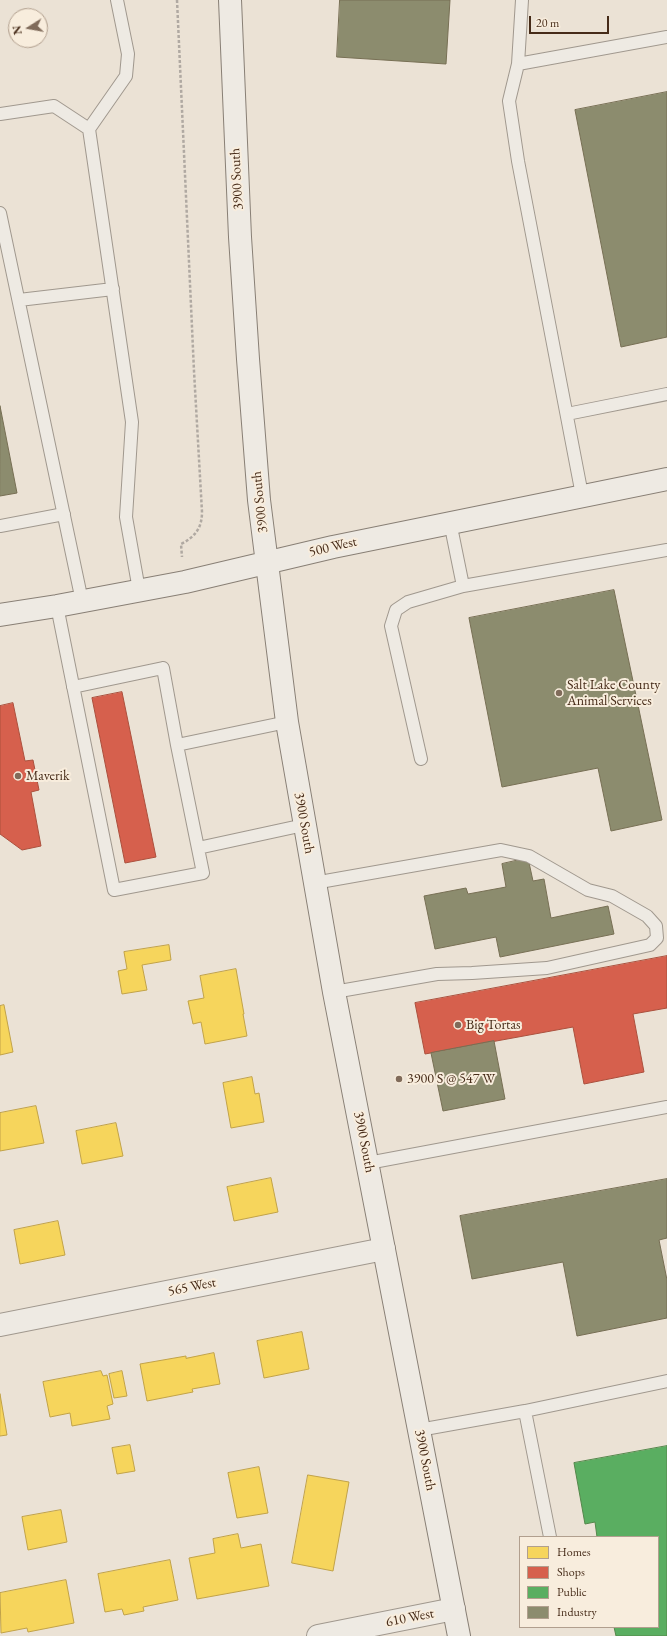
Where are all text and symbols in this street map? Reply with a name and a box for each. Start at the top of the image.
north arrow [8,8,48,48]
scale bar [531,8,611,34]
text: 20 m [536,15,559,31]
text: N [9,24,25,36]
street label: 3900 South [227,148,247,210]
street label: 3900 South [248,470,272,534]
street label: 500 West [307,533,359,561]
place label: Salt Lake County Animal Services [567,677,660,710]
marker: Salt Lake County Animal Services [554,688,564,698]
place label: Maverik [26,768,70,784]
marker: Maverik [13,771,23,781]
street label: 3900 South [290,791,318,855]
place label: Big Tortas [466,1017,521,1033]
marker: Big Tortas [453,1020,463,1030]
place label: 3900 S @ 547 W [407,1071,495,1087]
marker: 3900 S @ 547 W [394,1074,404,1084]
street label: 3900 South [350,1110,378,1174]
street label: 565 West [166,1274,218,1300]
street label: 3900 South [411,1428,439,1492]
legend [519,1536,659,1628]
text: Homes [557,1544,591,1560]
text: Shops [557,1564,585,1580]
text: Public [557,1584,587,1600]
text: Industry [557,1604,597,1620]
street label: 610 West [384,1605,436,1631]

